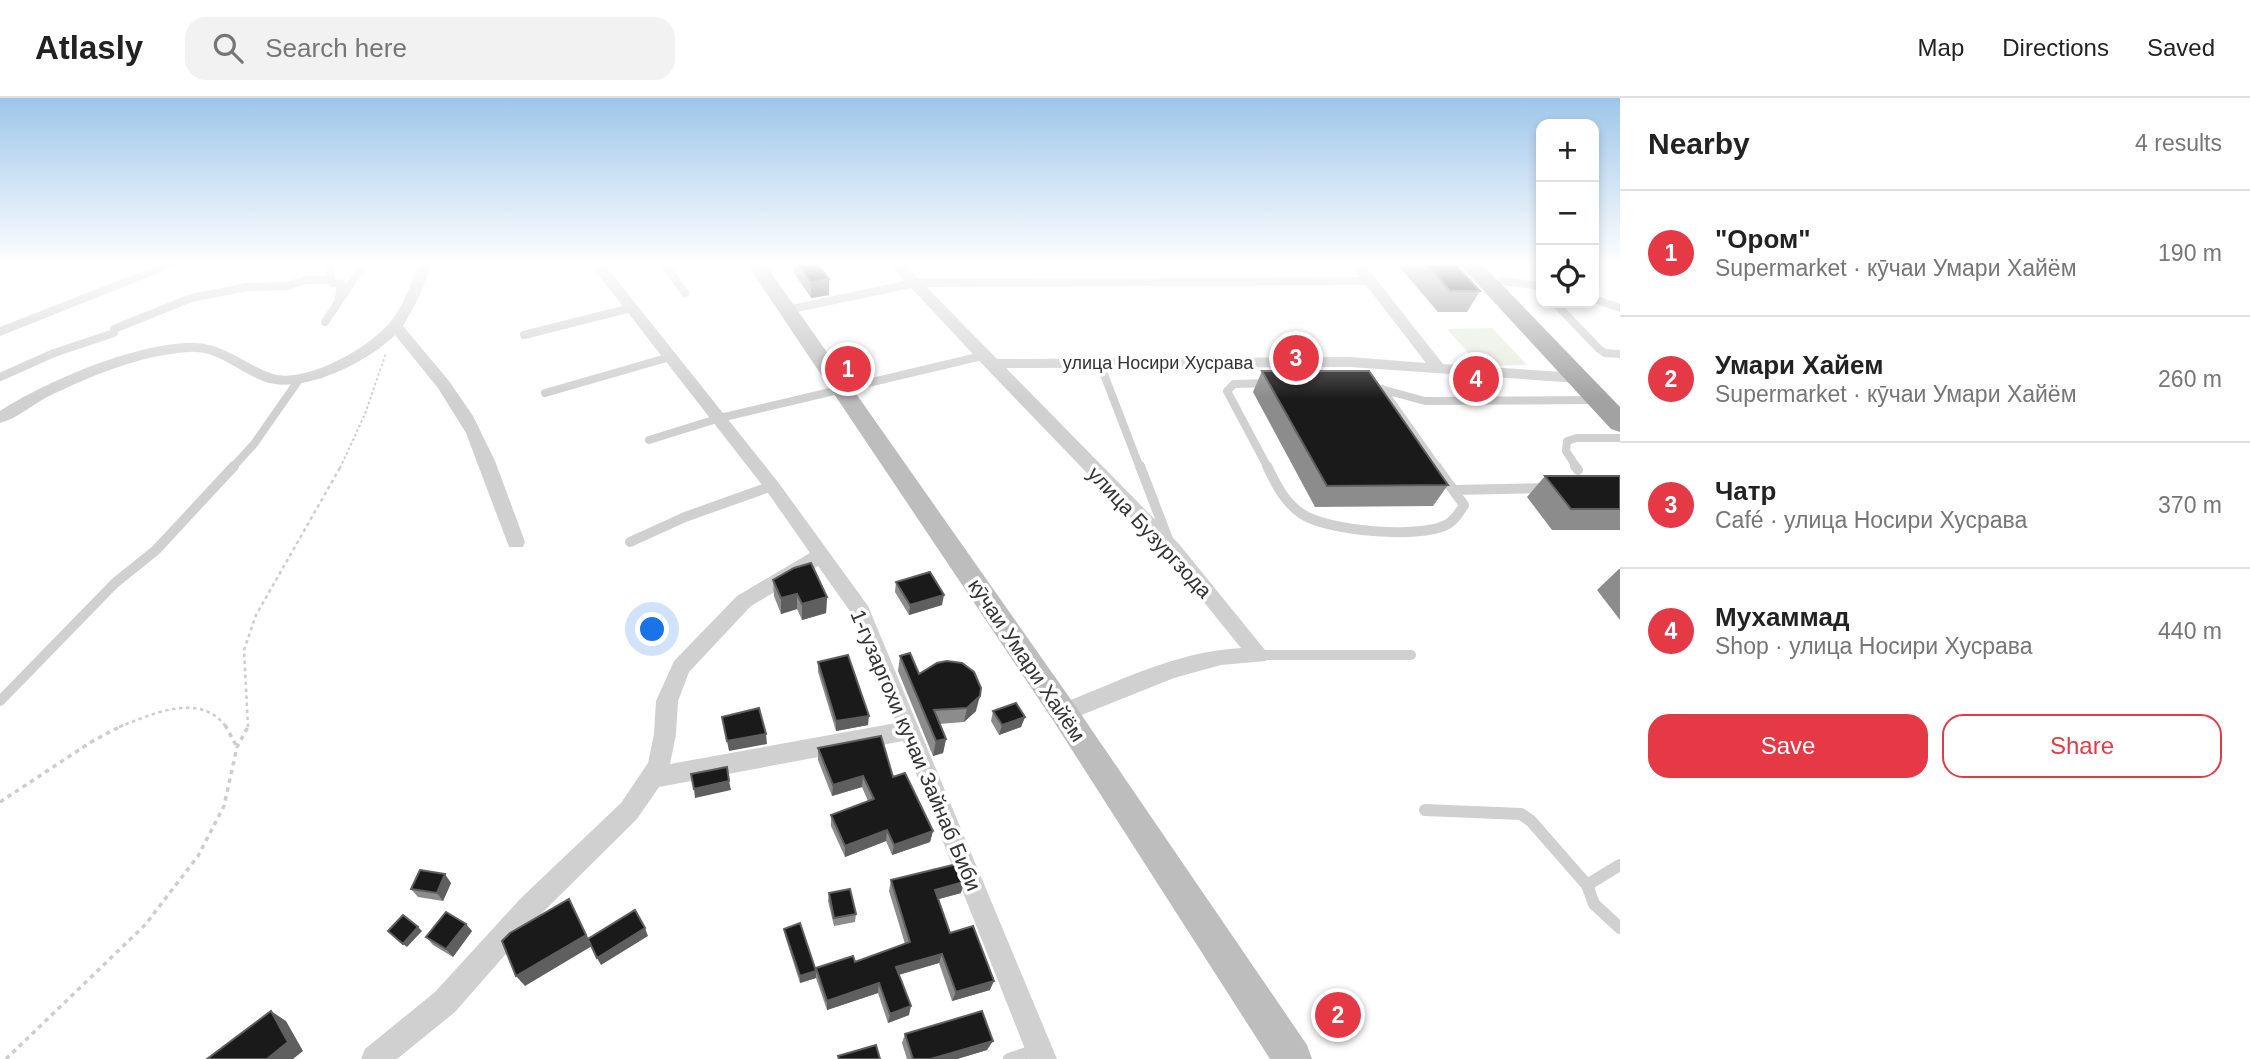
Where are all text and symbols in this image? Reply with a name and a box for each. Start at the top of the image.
search box [185,17,675,80]
text: Atlasly [35,29,143,66]
icon: search [209,29,247,67]
text: Search here [265,33,407,63]
text: Map [1918,34,1964,61]
text: Directions [2002,34,2109,61]
text: Saved [2147,34,2215,61]
map controls [1536,119,1599,308]
button: + [1536,119,1599,182]
text: Nearby [1648,127,1750,160]
text: 4 results [2135,130,2222,156]
button: − [1536,182,1599,245]
text: "Oром" [1715,224,1811,254]
text: 1 [1665,240,1677,266]
text: 190 m [2158,240,2222,266]
button: locate [1536,245,1599,308]
text: Supermarket · кӯчаи Умари Хайём [1715,255,2076,281]
pin: 3 [1273,332,1319,384]
pin: 1 [825,343,871,395]
text: Умари Хайем [1715,350,1883,380]
street label: улица Носири Хусрава [1063,353,1254,373]
pin: 4 [1453,353,1499,405]
text: 2 [1665,366,1677,392]
text: 260 m [2158,366,2222,392]
text: Supermarket · кӯчаи Умари Хайём [1715,381,2076,407]
street label: улица Бузургзода [1083,462,1217,602]
text: Чатр [1715,476,1776,506]
text: 3 [1665,492,1677,518]
text: 370 m [2158,492,2222,518]
text: Café · улица Носири Хусрава [1715,507,2027,533]
street label: кӯчаи Умари Хайём [964,574,1090,746]
text: Мухаммад [1715,602,1849,632]
street label: 1-гузаргохи кучаи Зайнаб Биби [846,606,986,894]
your location [635,612,669,646]
text: 4 [1665,618,1677,644]
text: 440 m [2158,618,2222,644]
text: Shop · улица Носири Хусрава [1715,633,2032,659]
button: Save [1648,714,1928,778]
button: Share [1942,714,2222,778]
pin: 2 [1315,989,1361,1041]

